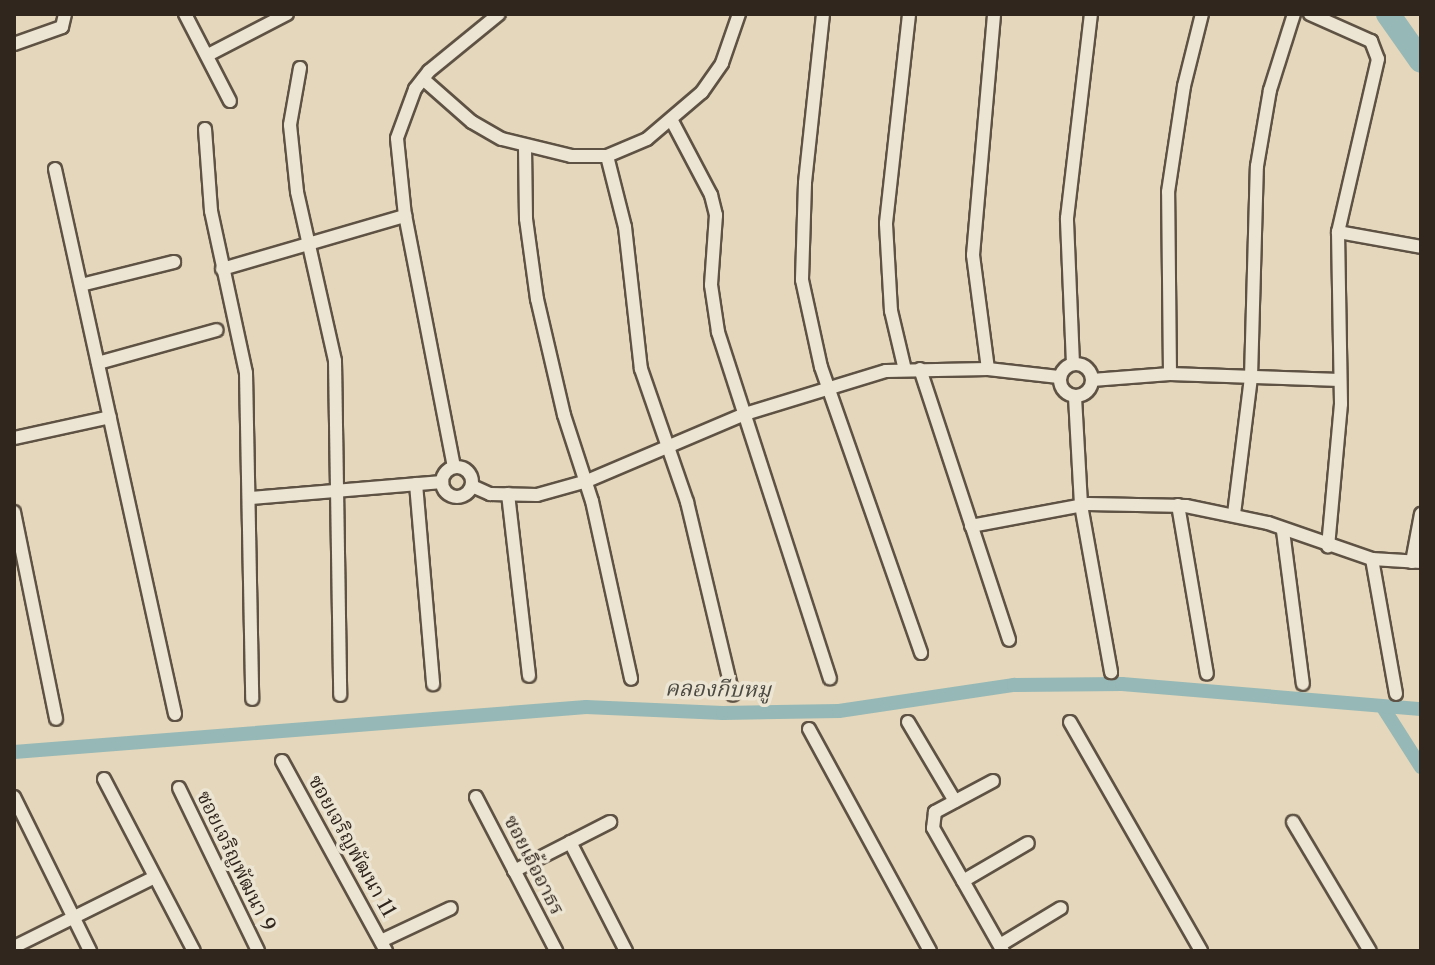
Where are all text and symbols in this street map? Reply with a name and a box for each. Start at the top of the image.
water label: คลองกีบหมู [665,675,771,703]
street label: ซอยเจริญพัฒนา 11 [303,771,401,921]
street label: ซอยเจริญพัฒนา 9 [192,787,280,935]
street label: ซอยเอิ้ออาธร [499,811,569,919]

